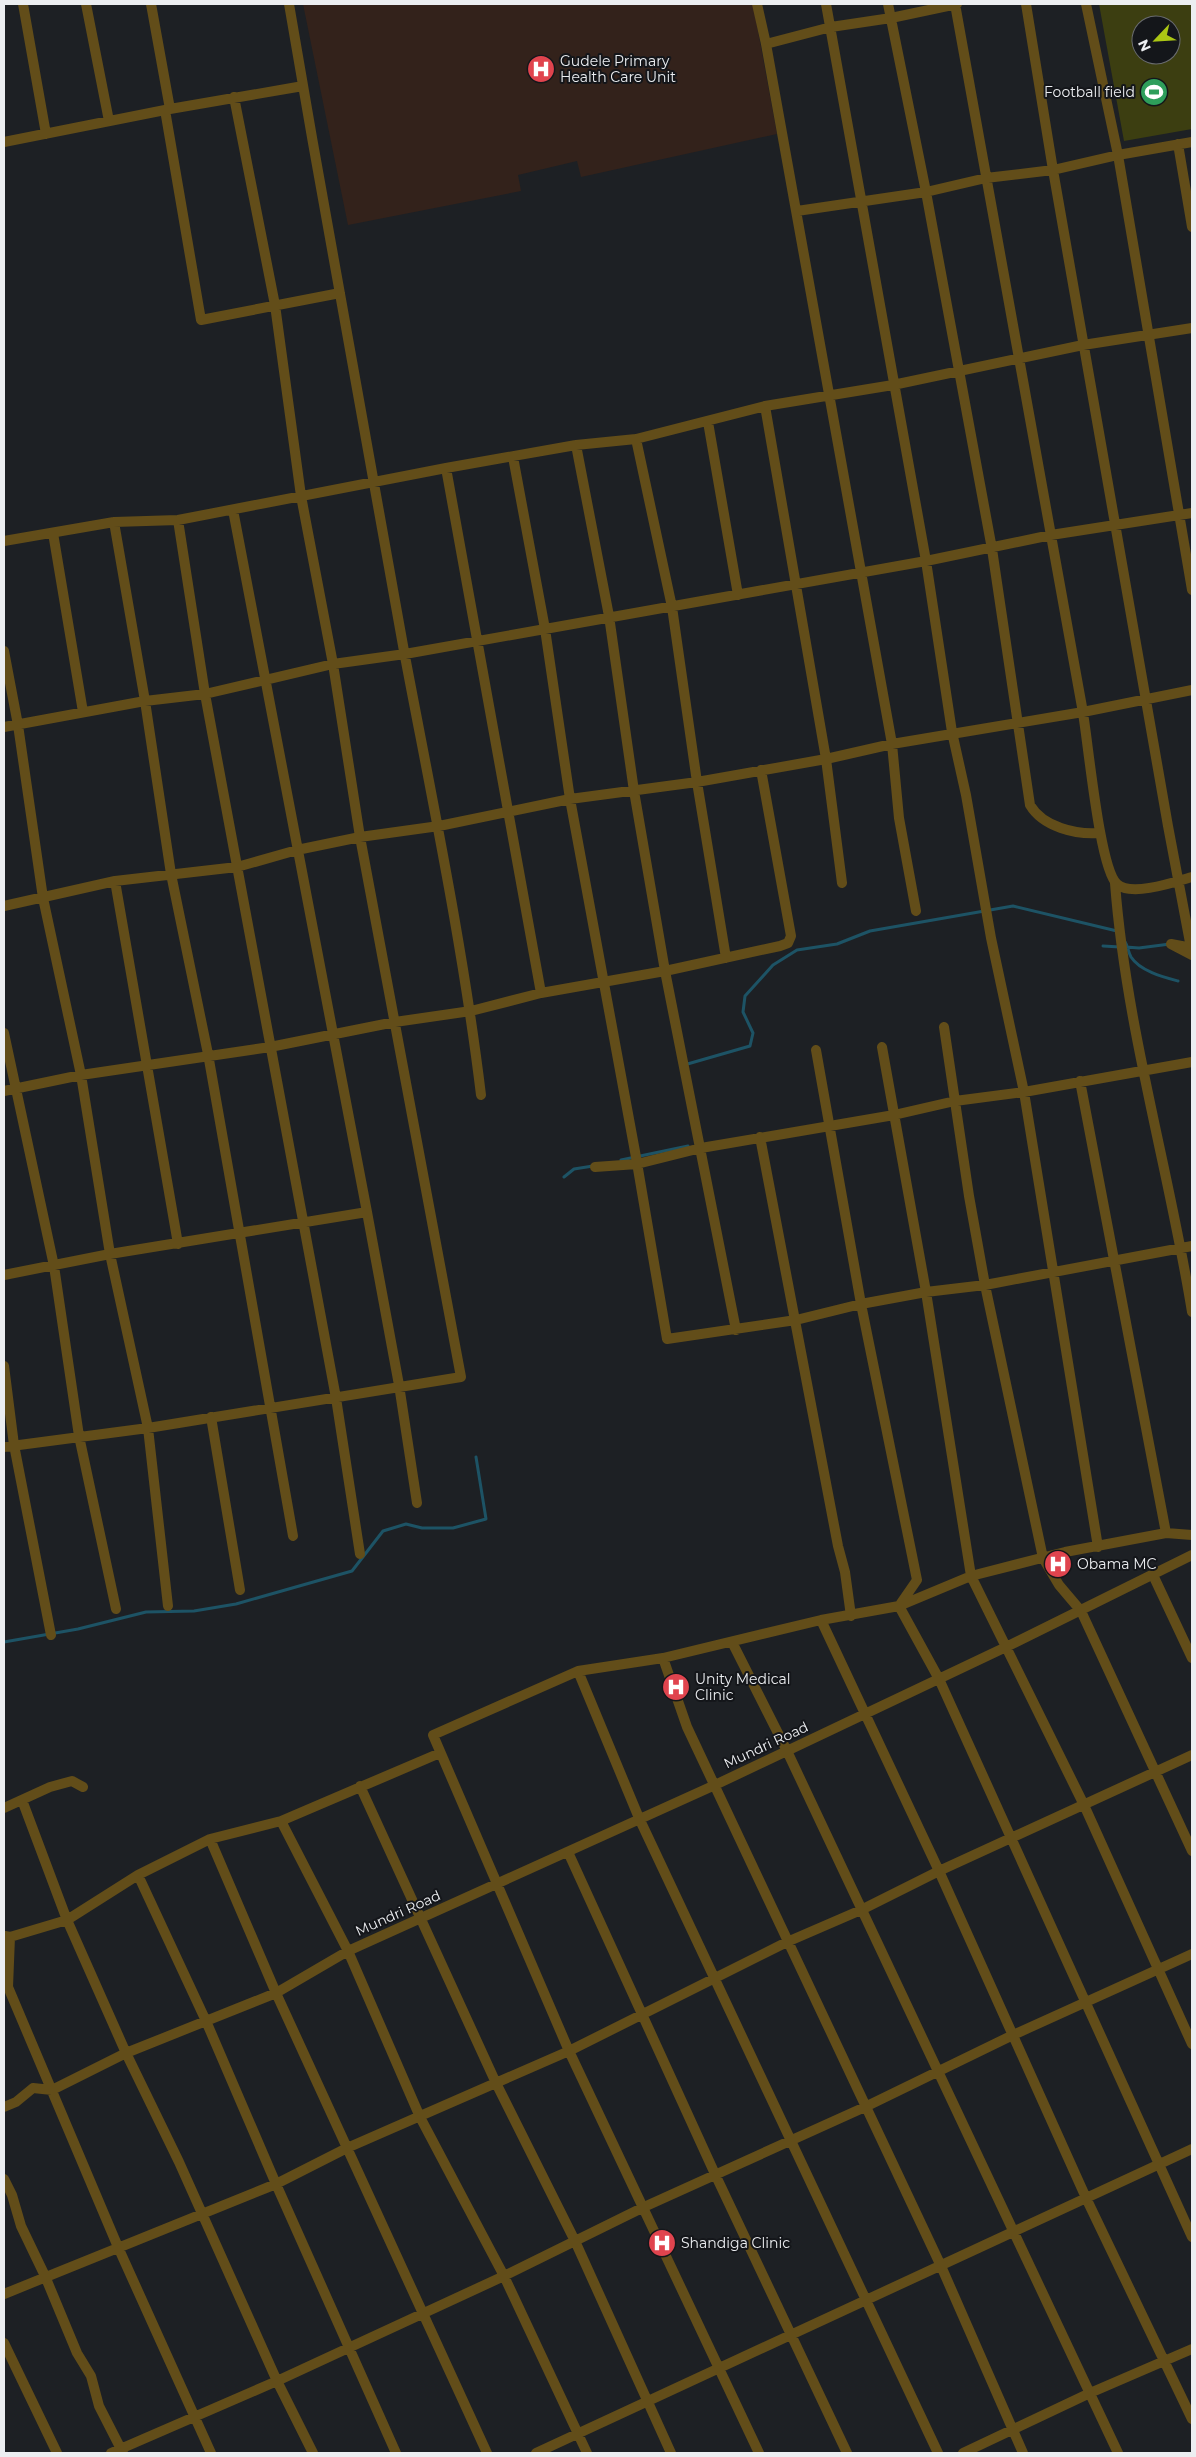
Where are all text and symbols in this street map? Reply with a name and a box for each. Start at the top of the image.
north arrow [1131,15,1181,65]
text: N [1134,37,1155,54]
place label: Gudele Primary Health Care Unit [560,52,676,86]
hospital icon: Gudele Primary Health Care Unit [526,54,556,84]
sports icon: Football field [1139,77,1169,107]
place label: Football field [1044,83,1135,101]
hospital icon: Obama MC [1043,1549,1073,1579]
place label: Obama MC [1077,1555,1157,1573]
place label: Unity Medical Clinic [695,1670,791,1704]
hospital icon: Unity Medical Clinic [661,1672,691,1702]
street label: Mundri Road [721,1718,811,1772]
street label: Mundri Road [353,1886,443,1940]
hospital icon: Shandiga Clinic [647,2228,677,2258]
place label: Shandiga Clinic [681,2234,790,2252]

